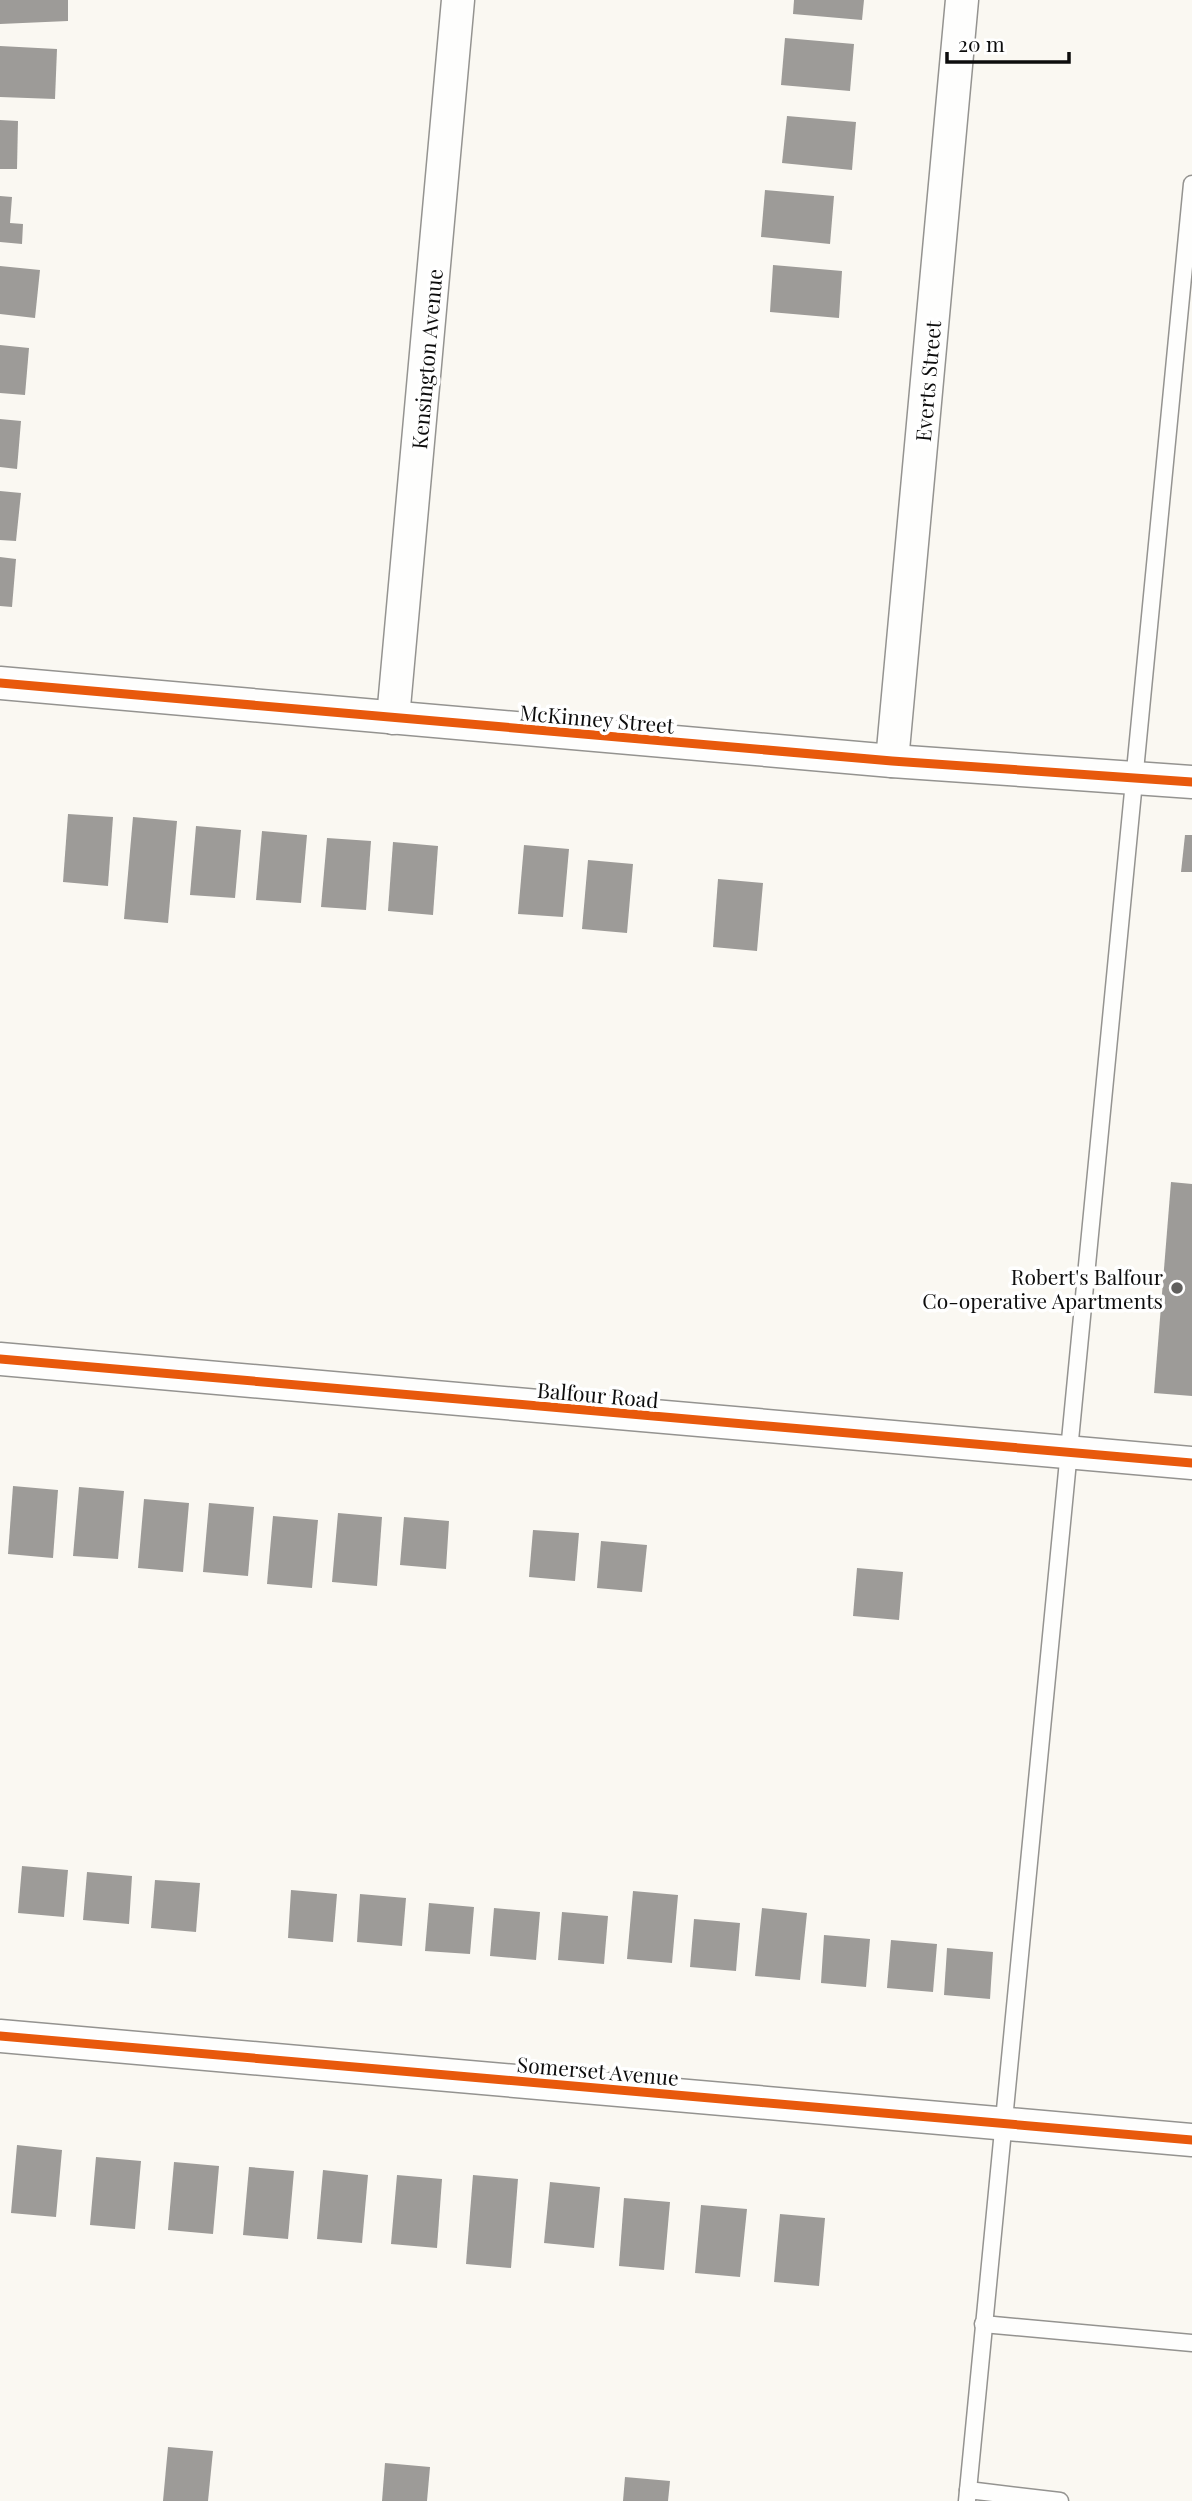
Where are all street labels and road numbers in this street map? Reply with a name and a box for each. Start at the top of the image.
street label: Kensington Avenue [404,268,448,450]
street label: Everts Street [908,319,946,443]
street label: McKinney Street [518,697,676,739]
street label: Balfour Road [536,1375,660,1413]
street label: Somerset Avenue [516,2049,680,2091]

